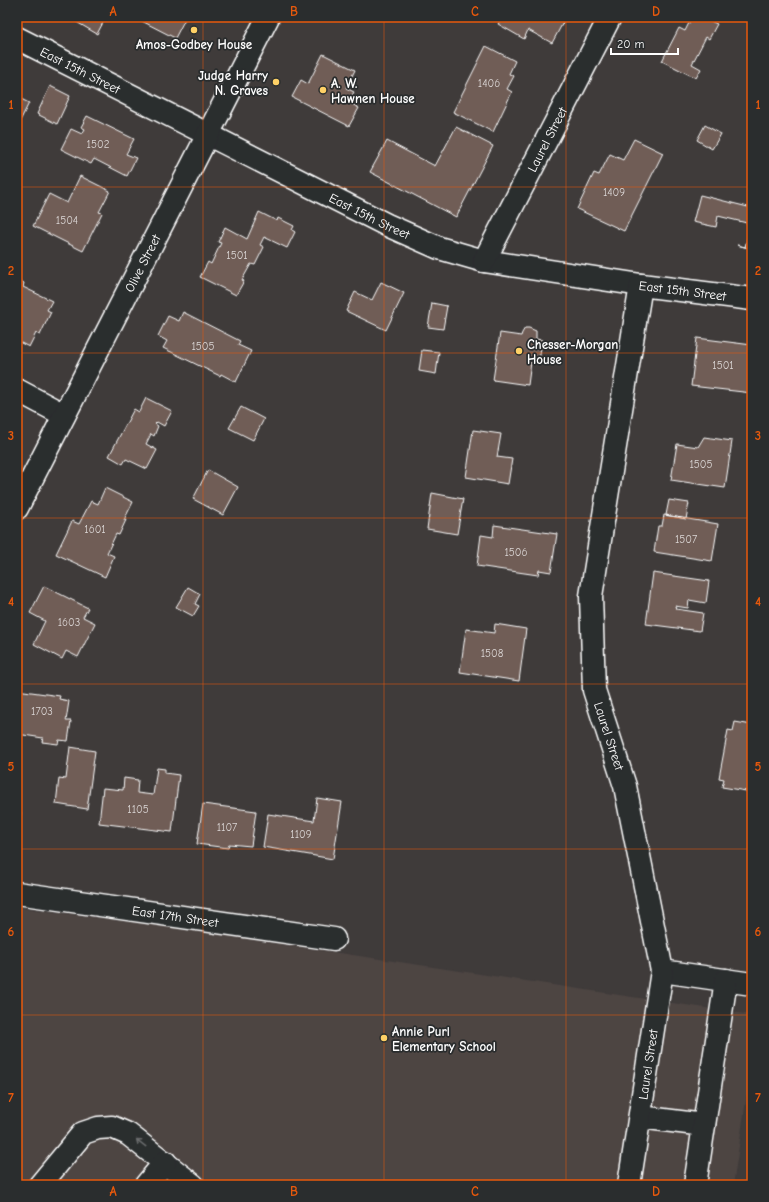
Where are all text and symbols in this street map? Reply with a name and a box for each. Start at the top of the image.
text: A [109,4,117,19]
text: B [290,4,298,19]
text: C [471,4,479,19]
text: D [652,4,660,19]
marker: Amos-Godbey House [189,25,199,35]
scale bar [611,30,678,56]
place label: Amos-Godbey House [136,37,253,52]
text: 20 m [617,37,645,51]
street label: East 15th Street [38,44,124,97]
place label: Judge Harry N. Graves [198,68,268,98]
place label: A. W. Hawnen House [331,76,415,106]
marker: Judge Harry N. Graves [271,77,281,87]
house number: 1406 [478,77,500,90]
marker: A. W. Hawnen House [318,85,328,95]
text: 1 [8,97,14,112]
text: 1 [755,97,761,112]
street label: Laurel Street [524,103,570,174]
house number: 1502 [87,138,110,151]
house number: 1409 [603,186,625,199]
street label: East 15th Street [327,190,413,242]
house number: 1504 [56,214,78,227]
street label: Olive Street [121,231,164,295]
house number: 1501 [226,249,248,262]
text: 2 [8,263,14,278]
text: 2 [755,263,761,278]
street label: East 15th Street [638,277,728,303]
place label: Chesser-Morgan House [527,337,618,367]
house number: 1505 [192,340,215,353]
marker: Chesser-Morgan House [514,346,524,356]
house number: 1501 [712,359,734,372]
text: 3 [8,428,14,443]
text: 3 [755,428,761,443]
house number: 1505 [690,458,713,471]
house number: 1601 [84,523,106,536]
house number: 1507 [675,533,697,546]
house number: 1506 [505,546,528,559]
text: 4 [8,594,14,609]
text: 4 [755,594,761,609]
house number: 1603 [58,616,80,629]
house number: 1508 [481,647,504,660]
street label: Laurel Street [591,700,627,773]
house number: 1703 [31,705,53,718]
text: 5 [8,759,15,774]
text: 5 [755,759,762,774]
house number: 1105 [127,803,149,816]
house number: 1107 [217,821,237,834]
house number: 1109 [290,828,312,841]
street label: East 17th Street [131,902,221,930]
text: 6 [8,924,15,939]
text: 6 [755,924,762,939]
place label: Annie Purl Elementary School [392,1024,496,1054]
street label: Laurel Street [635,1027,661,1101]
marker: Annie Purl Elementary School [379,1033,389,1043]
text: 7 [8,1090,14,1105]
text: 7 [755,1090,761,1105]
one-way arrow [135,1139,146,1148]
text: A [109,1184,117,1199]
text: B [290,1184,298,1199]
text: C [471,1184,479,1199]
text: D [652,1184,660,1199]

